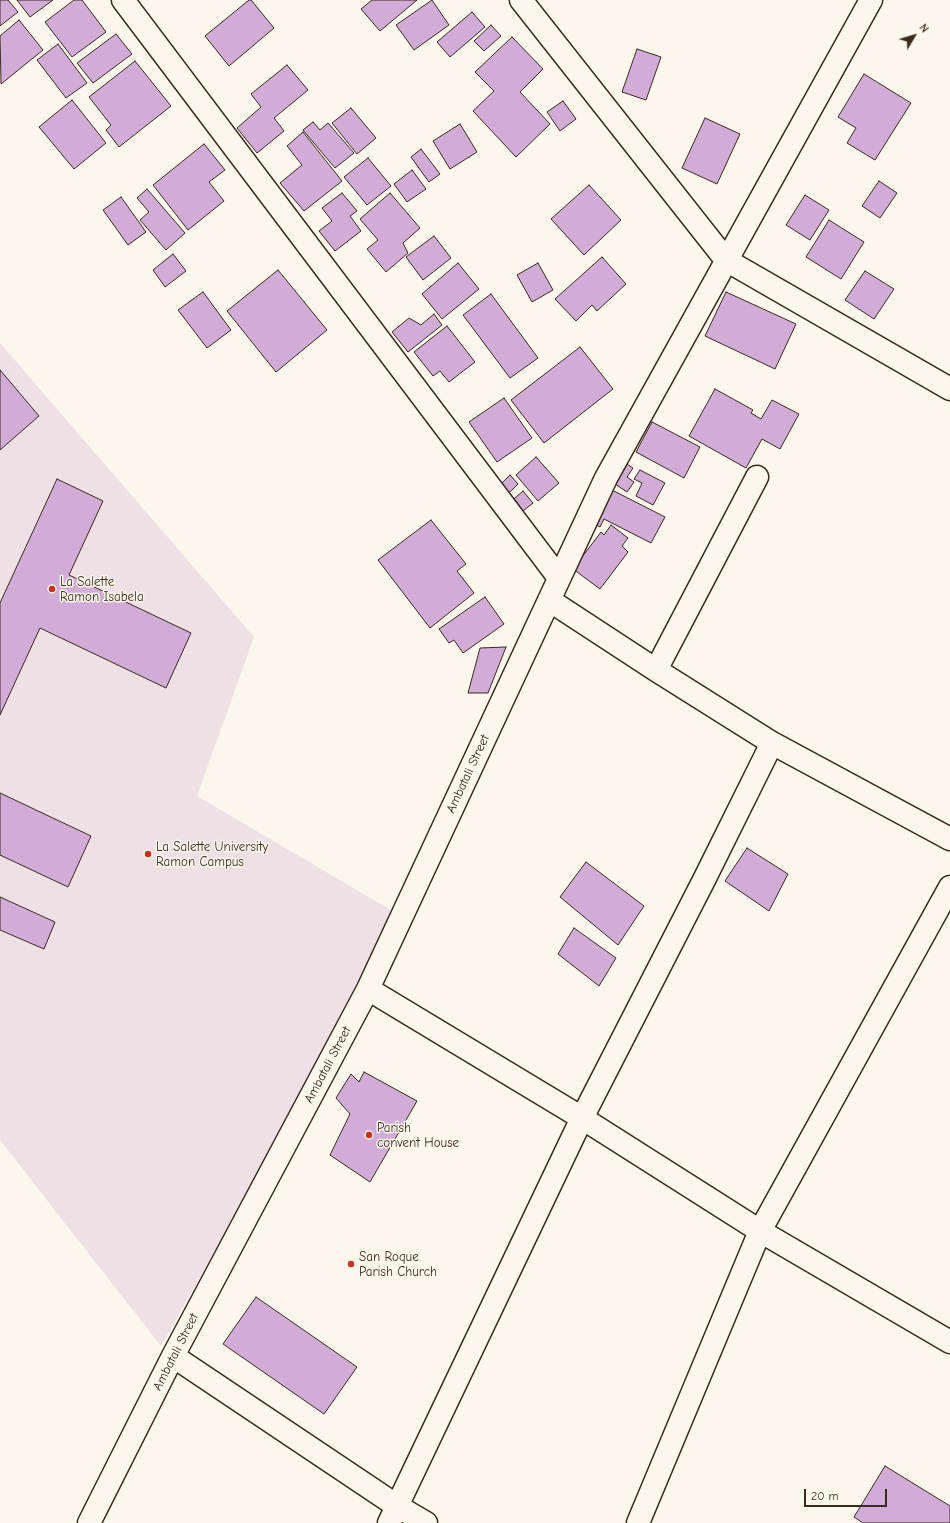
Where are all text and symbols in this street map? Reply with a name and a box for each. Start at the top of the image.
north arrow [894,16,934,56]
text: N [917,21,931,35]
place label: La Salette Ramon Isabela [60,574,144,605]
marker: La Salette Ramon Isabela [47,584,57,594]
street label: Ambatali Street [443,732,493,816]
place label: La Salette University Ramon Campus [156,839,268,870]
marker: La Salette University Ramon Campus [143,849,153,859]
street label: Ambatali Street [301,1024,355,1106]
place label: Parish convent House [377,1120,459,1151]
marker: Parish convent House [364,1130,374,1140]
place label: San Roque Parish Church [359,1249,437,1280]
marker: San Roque Parish Church [346,1259,356,1269]
street label: Ambatali Street [150,1311,202,1393]
scale bar [806,1481,889,1507]
text: 20 m [811,1489,839,1503]

